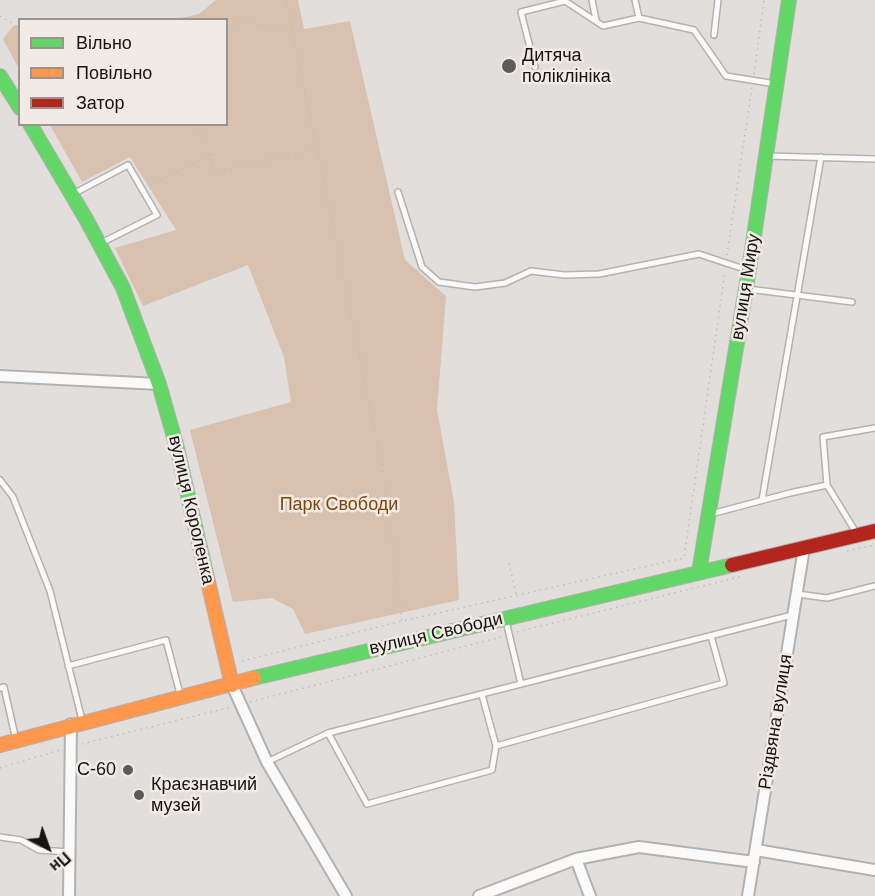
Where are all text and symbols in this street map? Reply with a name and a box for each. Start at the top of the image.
legend [18,18,228,126]
text: Вільно [76,33,132,53]
place label: Дитяча поліклініка [522,45,611,88]
marker: Дитяча поліклініка [500,57,518,75]
text: Повільно [76,63,152,83]
text: Затор [76,93,125,113]
street label: вулиця Миру [727,232,765,342]
street label: вулиця Короленка [163,433,219,587]
park label: Парк Свободи [280,494,398,516]
street label: вулиця Свободи [367,608,505,660]
street label: Різдвяна вулиця [755,653,797,791]
place label: С-60 [77,759,116,781]
marker: С-60 [121,763,135,777]
place label: Краєзнавчий музей [151,774,257,816]
marker: Краєзнавчий музей [132,788,146,802]
north arrow [18,818,78,878]
text: Пн [47,849,74,875]

